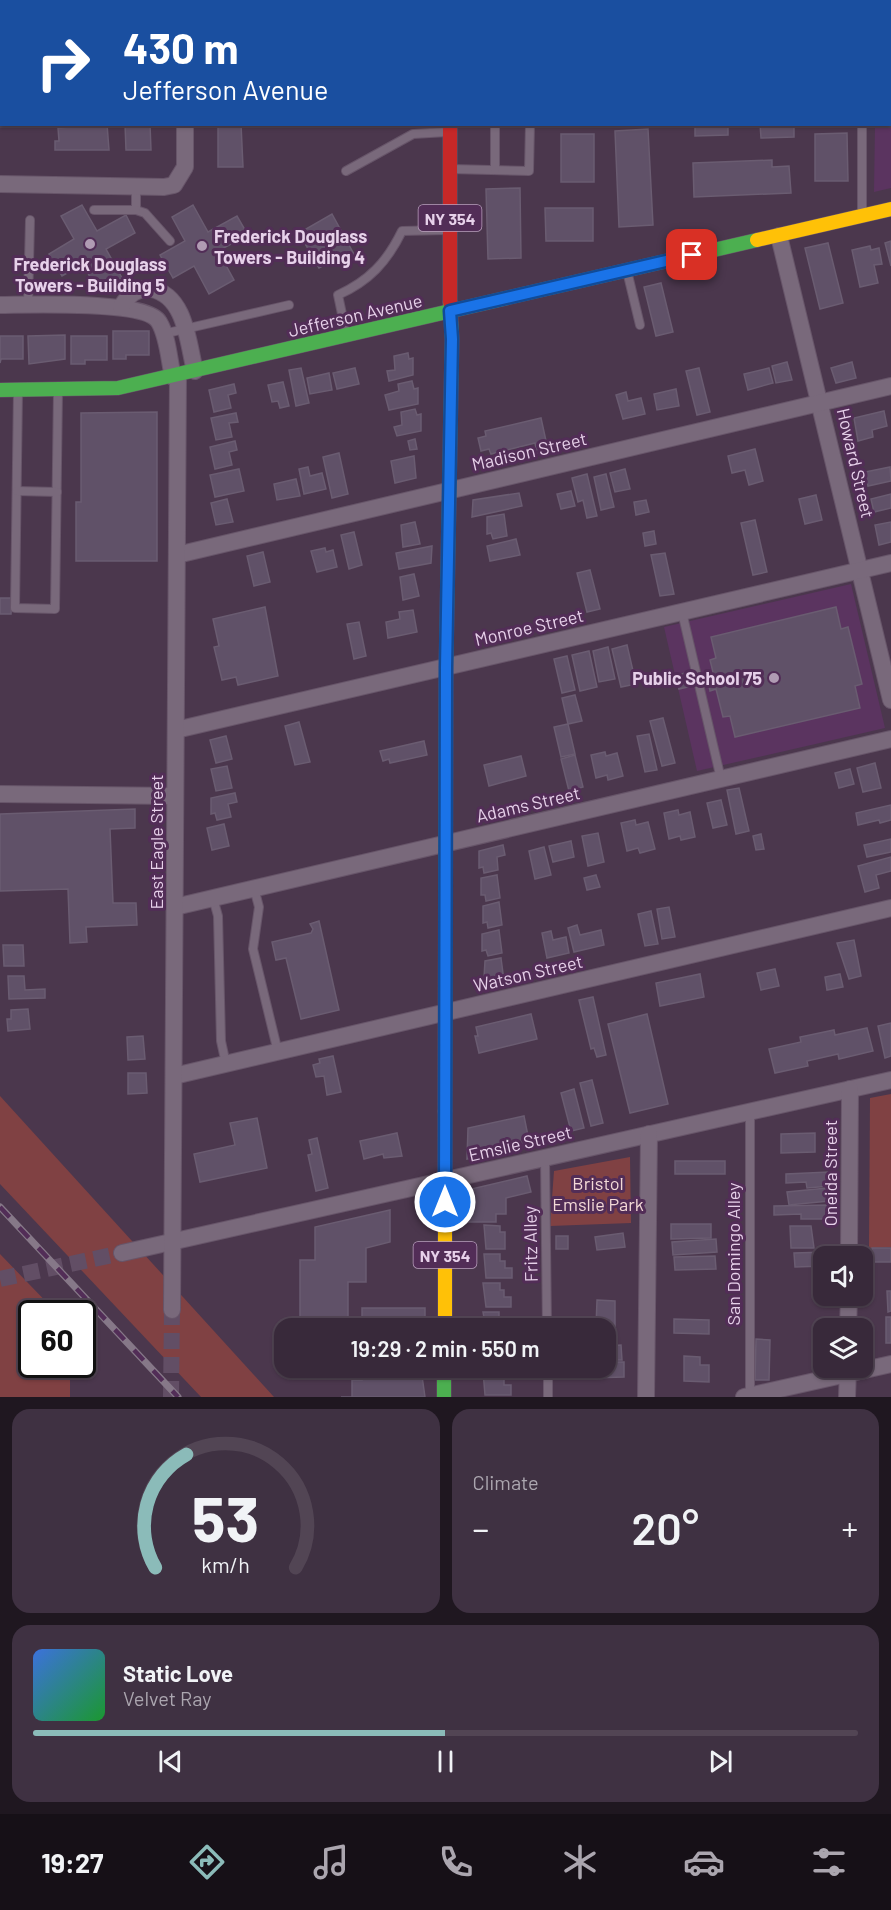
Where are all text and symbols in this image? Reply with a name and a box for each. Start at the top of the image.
text: 430 m [123,22,239,72]
icon: right [24,24,102,102]
text: Jefferson Avenue [123,73,328,105]
road number: NY 354 [418,205,482,231]
place label: Frederick Douglass Towers - Building 4 [214,225,367,268]
pin [666,229,717,280]
marker: Frederick Douglass Towers - Building 5 [83,237,97,251]
icon: arrive [675,238,708,271]
marker: Frederick Douglass Towers - Building 4 [195,239,209,253]
place label: Frederick Douglass Towers - Building 5 [13,253,167,296]
street label: Jefferson Avenue [286,289,424,341]
street label: Howard Street [833,406,879,520]
street label: Madison Street [469,427,589,475]
street label: Monroe Street [472,604,586,650]
place label: Public School 75 [632,667,762,689]
marker: Public School 75 [767,671,781,685]
street label: East Eagle Street [145,774,167,910]
street label: Adams Street [474,781,582,827]
street label: Watson Street [471,950,585,996]
street label: Emslie Street [466,1120,574,1166]
street label: Oneida Street [819,1120,841,1226]
position arrow [413,1170,477,1234]
park label: Bristol Emslie Park [552,1172,644,1215]
street label: San Domingo Alley [722,1183,744,1326]
street label: Fritz Alley [518,1206,542,1282]
road number: NY 354 [414,1242,476,1268]
map controls [813,1246,873,1378]
button: sound [813,1246,873,1306]
speed limit sign: 60 [18,1300,96,1378]
button: layers [813,1318,873,1378]
text: 19:29 · 2 min · 550 m [350,1335,540,1361]
text: Climate [473,1470,539,1494]
text: 53 [192,1480,259,1554]
text: 20° [632,1500,699,1554]
text: − [473,1508,489,1548]
text: + [842,1508,858,1548]
text: km/h [201,1552,250,1577]
text: Static Love [123,1660,233,1686]
text: Velvet Ray [123,1686,212,1710]
icon: previous [154,1745,187,1778]
icon: pause [429,1745,462,1778]
icon: next [704,1745,737,1778]
icon: directions [186,1841,228,1883]
icon: music [310,1841,352,1883]
icon: phone [435,1841,477,1883]
icon: climate [559,1841,601,1883]
icon: car [683,1841,725,1883]
icon: filters [808,1841,850,1883]
text: 19:27 [41,1846,103,1878]

